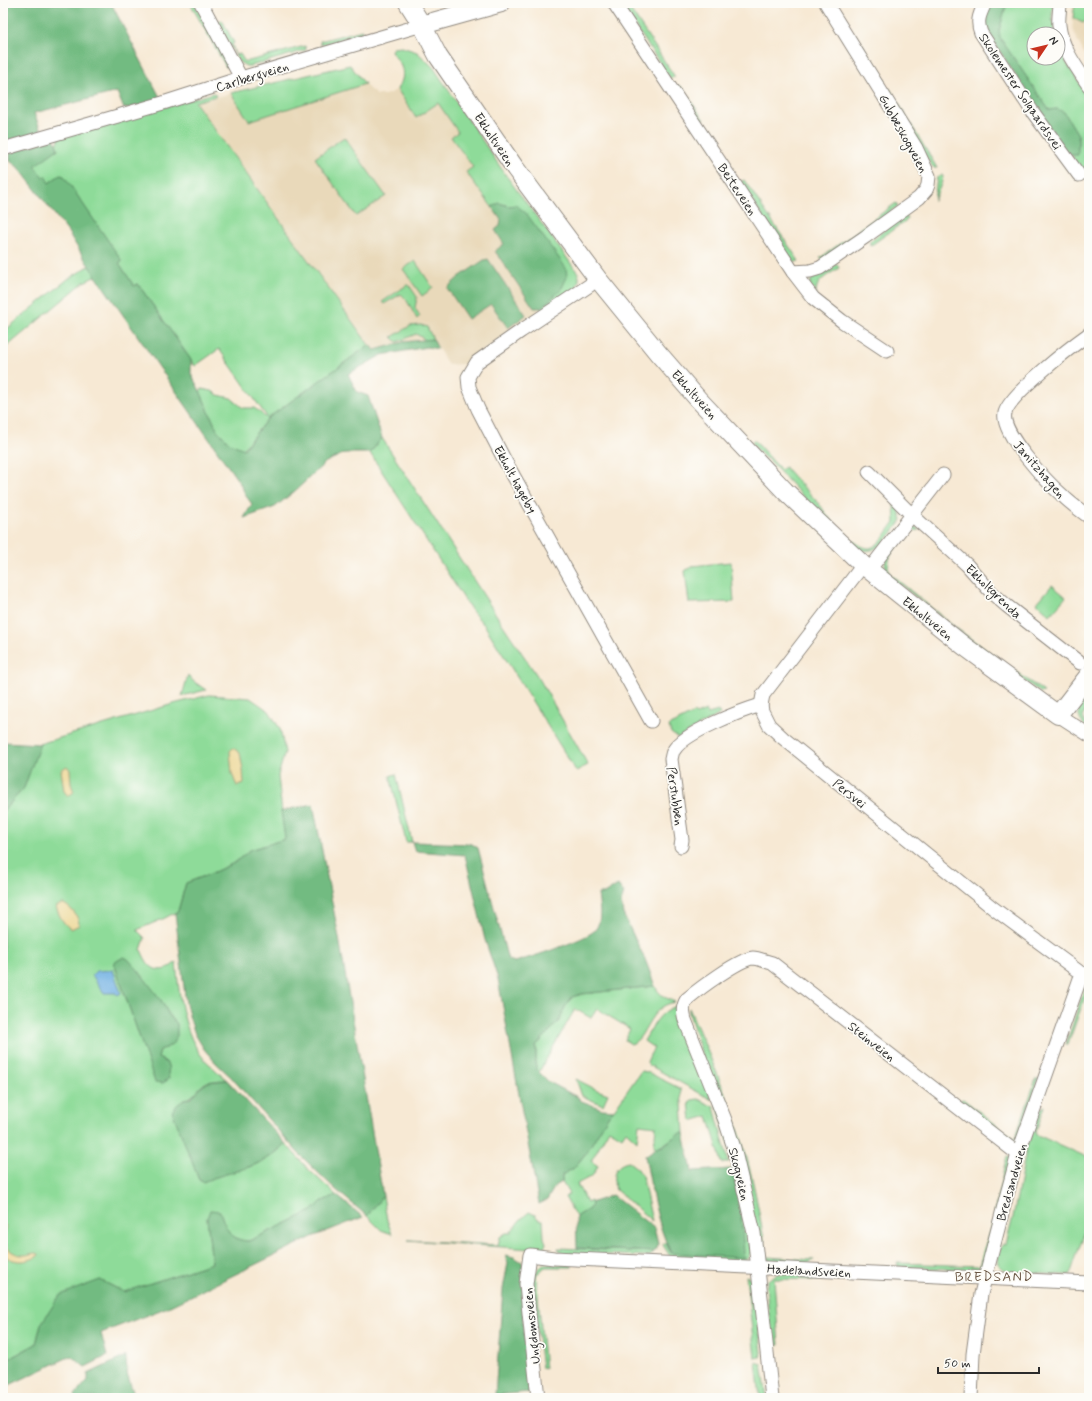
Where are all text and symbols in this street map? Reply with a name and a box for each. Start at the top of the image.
north arrow [1026,26,1066,66]
street label: Skolemester Solgaardsvei [974,30,1065,153]
text: N [1046,34,1061,48]
street label: Carlbergveien [214,58,292,99]
street label: Gubbeskogveien [873,91,931,177]
street label: Ekholtveien [470,110,518,170]
street label: Beiteveien [713,161,760,219]
street label: Ekholtveien [667,367,721,423]
street label: Janitzhagen [1008,437,1069,503]
street label: Ekholt hageby [489,443,540,517]
street label: Ekholtgrenda [961,561,1025,624]
street label: Ekholtveien [898,593,956,645]
street label: Perstubben [662,766,687,827]
street label: Persvei [829,775,869,813]
street label: Steinveien [844,1018,898,1066]
street label: Bredsandveien [993,1142,1032,1223]
street label: Skogveien [723,1146,753,1203]
street label: Hadelandsveien [767,1261,851,1282]
district label: BREDSAND [955,1268,1033,1286]
street label: Ungdomsveien [520,1287,547,1365]
scale bar [938,1349,1039,1375]
text: 50 m [944,1356,971,1372]

